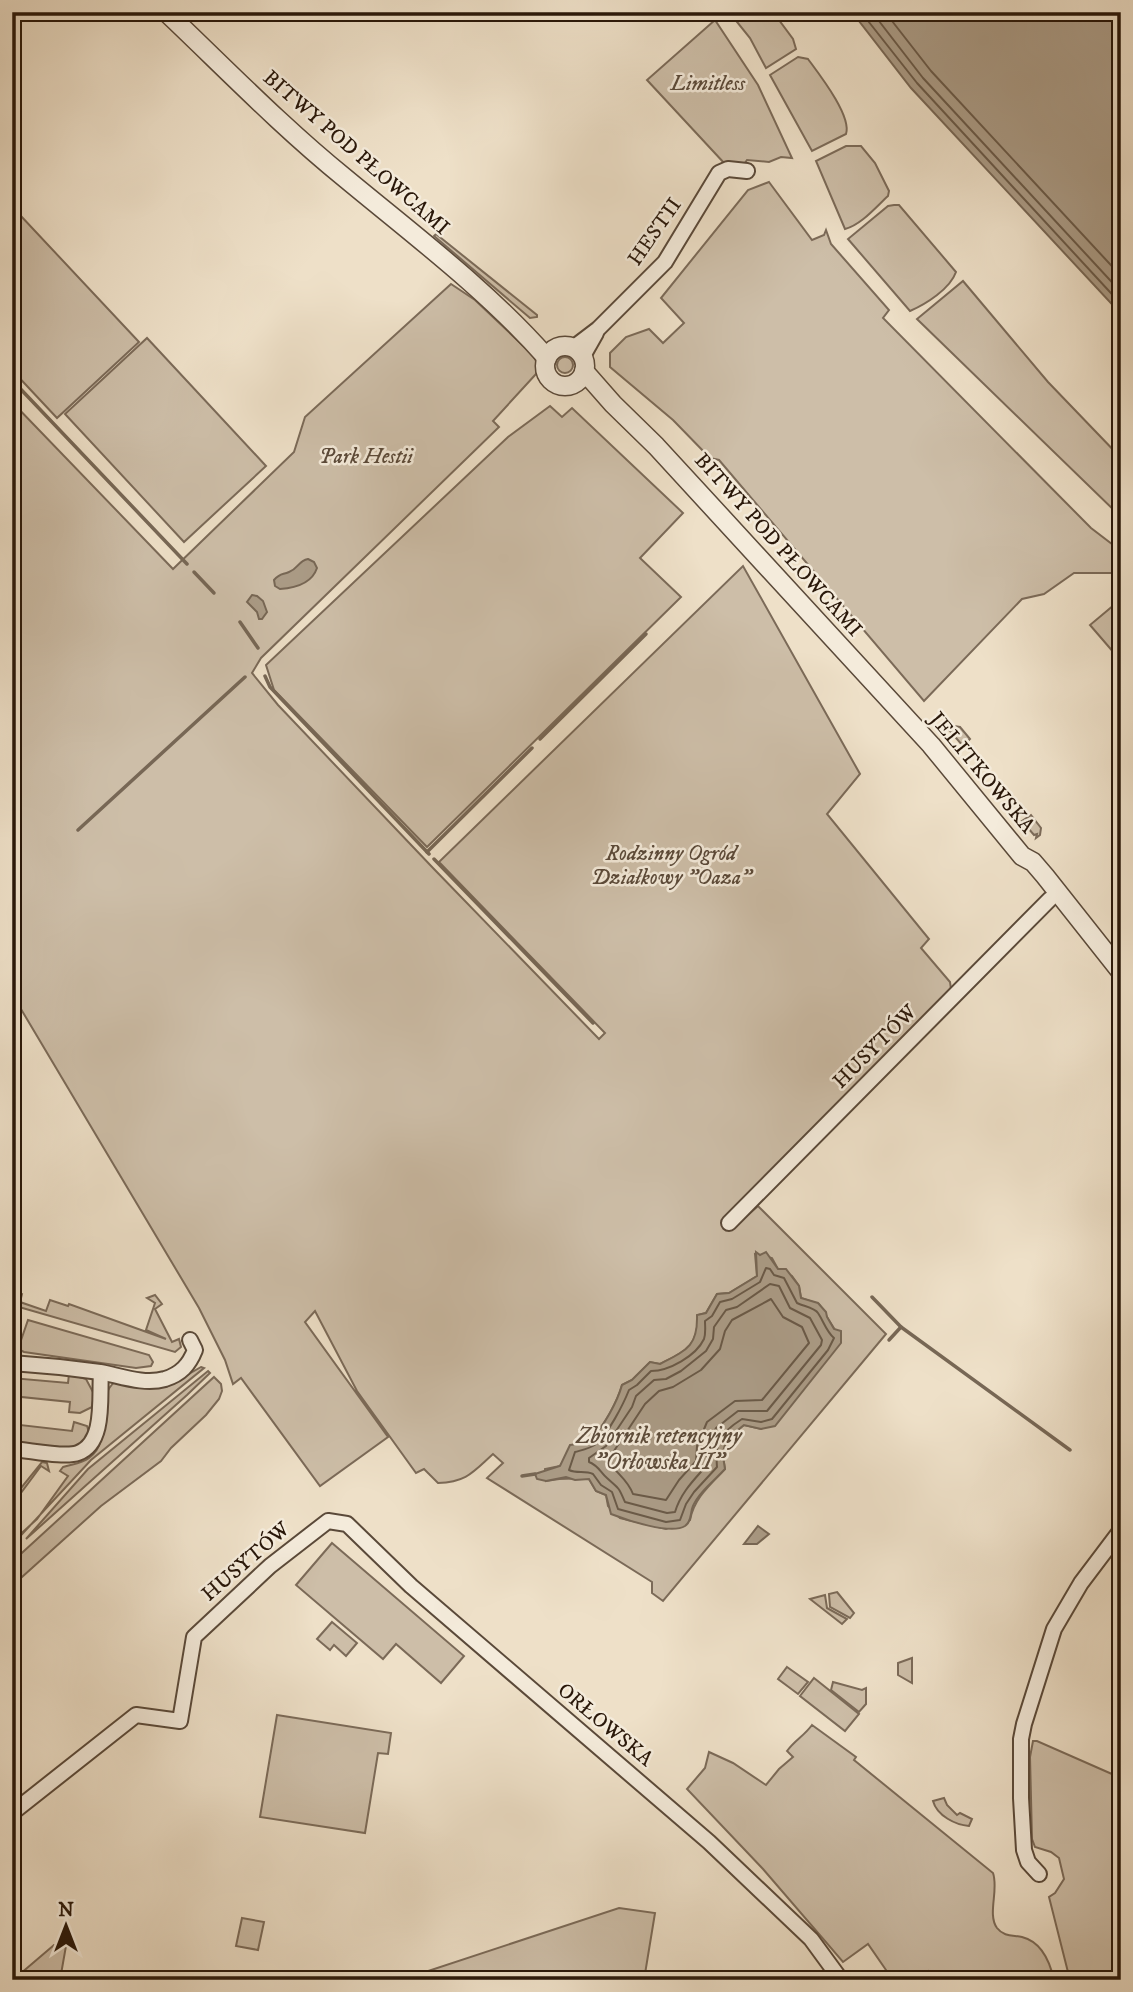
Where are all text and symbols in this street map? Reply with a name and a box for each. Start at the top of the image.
street label: BITWY POD PŁOWCAMI [257,65,455,241]
park label: Limitless [670,71,746,97]
street label: HESTII [622,193,688,271]
park label: Park Hestii [319,444,414,470]
street label: BITWY POD PŁOWCAMI [689,448,867,642]
street label: JELITKOWSKA [922,706,1041,839]
park label: Rodzinny Ogród Działkowy "Oaza" [591,841,753,891]
street label: HUSYTÓW [826,998,923,1094]
water label: Zbiornik retencyjny "Orłowska II" [575,1422,744,1477]
street label: HUSYTÓW [195,1515,296,1607]
street label: ORŁOWSKA [552,1678,659,1773]
north arrow [32,1890,102,1960]
text: N [58,1899,74,1922]

